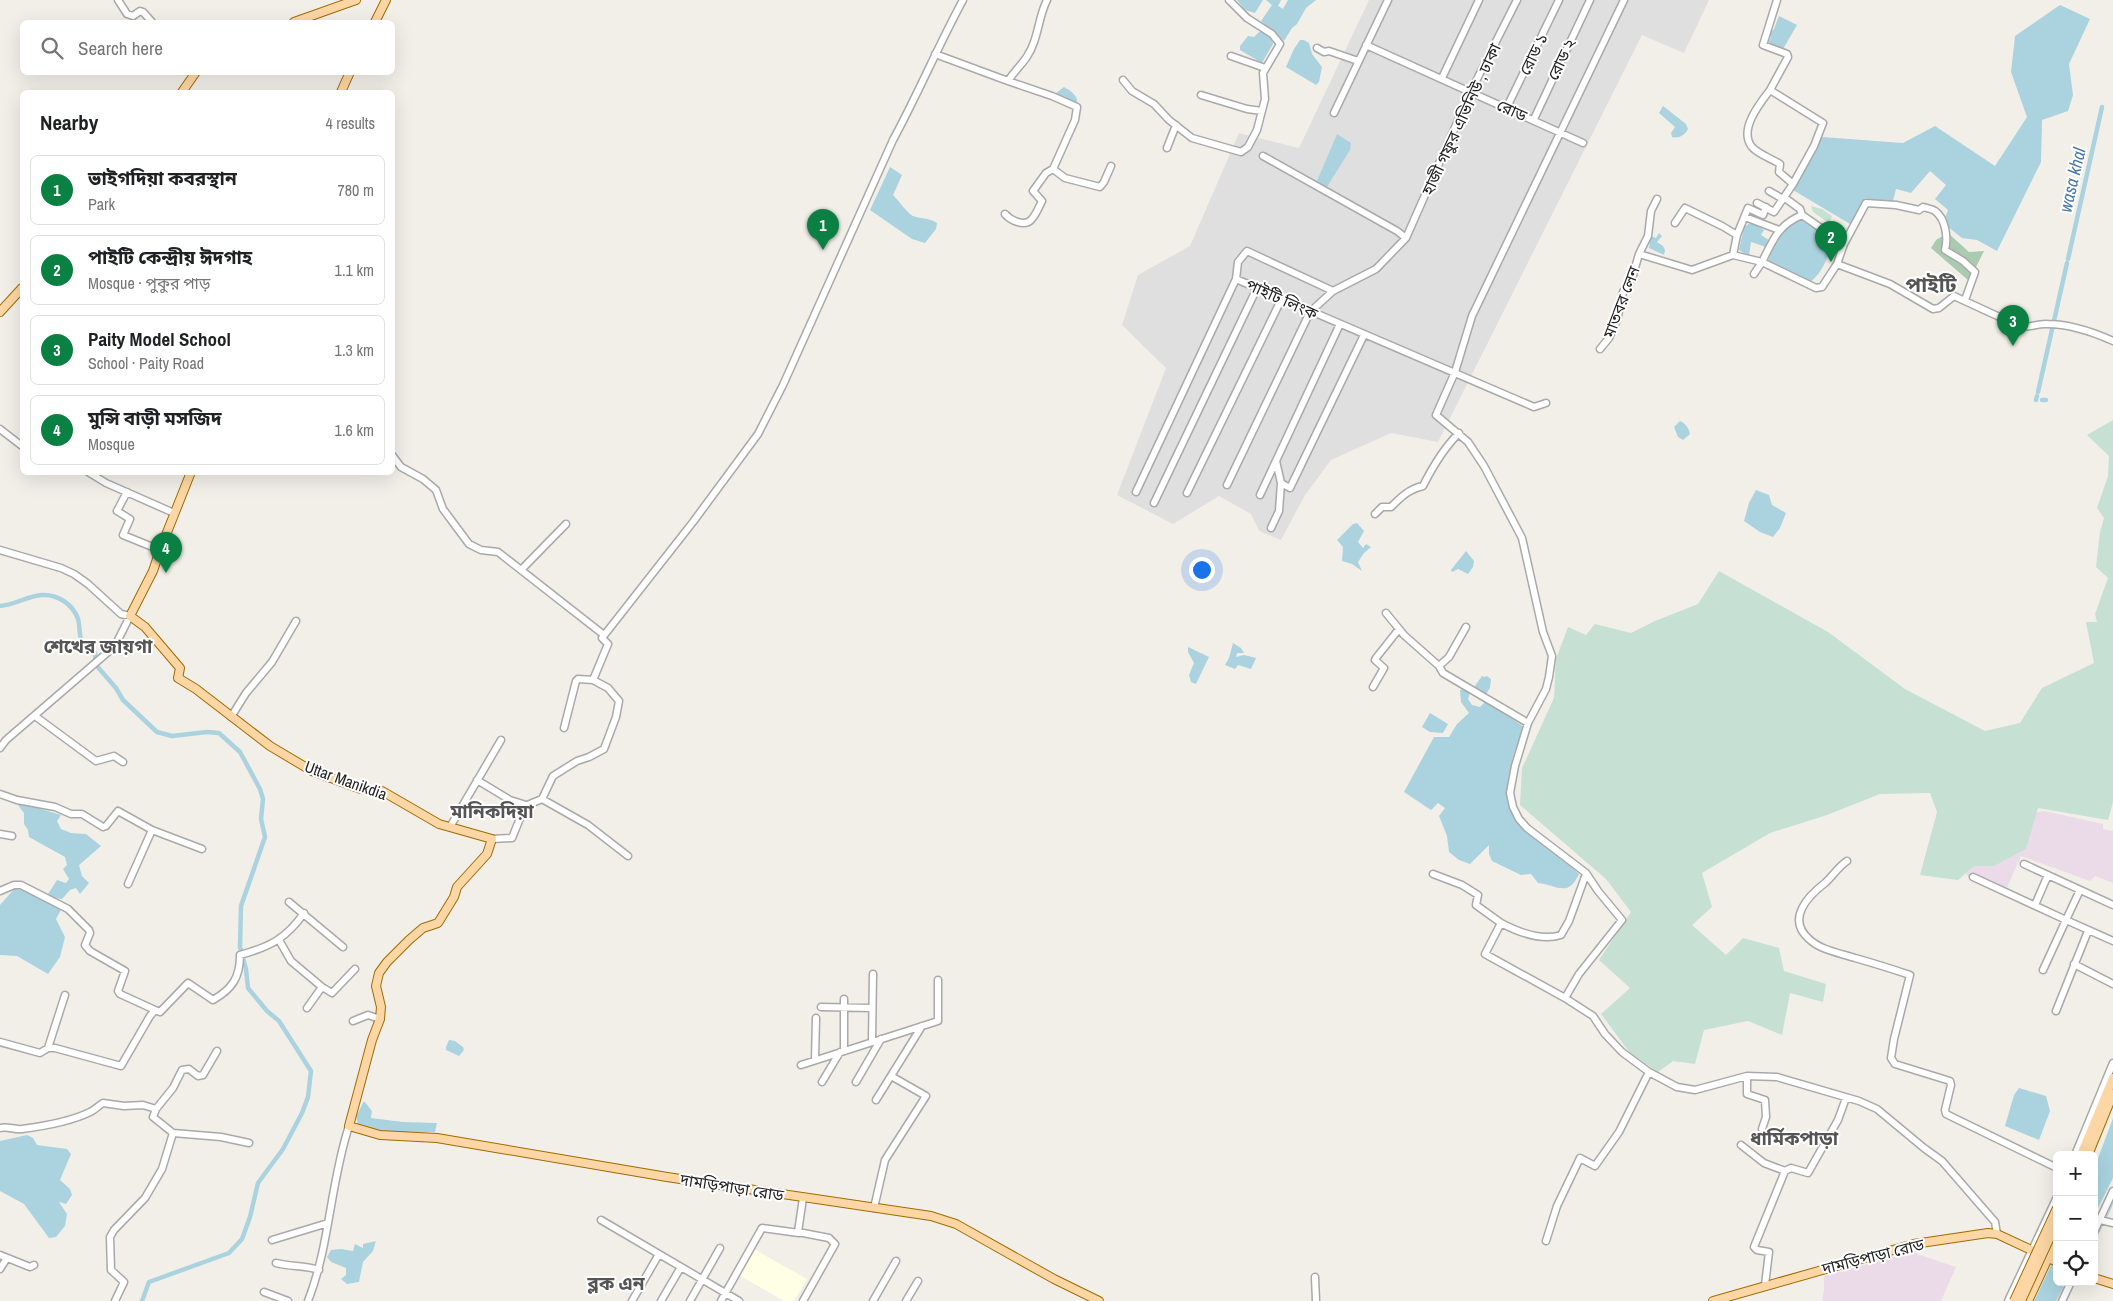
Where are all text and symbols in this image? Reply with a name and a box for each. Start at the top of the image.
search box [20,20,395,75]
street label: রোড ১ [1513,29,1553,79]
icon: search [38,34,66,62]
street label: রোড ২ [1542,34,1581,84]
text: Search here [78,35,163,61]
street label: হাজী গফুর এভিনিউ , ঢাকা [1416,39,1506,199]
street label: রোড [1493,94,1531,127]
text: Nearby [40,108,98,137]
text: 4 results [325,112,375,134]
water label: wasa khal [2052,145,2092,215]
text: ভাইগদিয়া কবরস্থান [88,165,237,191]
text: 1 [53,179,61,201]
text: 780 m [338,179,374,201]
text: Park [88,193,115,215]
pin: 1 [807,209,839,250]
pin: 2 [1815,221,1847,262]
text: পাইটি কেন্দ্রীয় ঈদগাহ [88,244,252,270]
text: 2 [53,259,61,281]
text: 1.1 km [335,259,374,281]
street label: মাতবর লেন [1597,263,1645,342]
district label: পাইটি [1906,270,1957,299]
text: Mosque · পুকুর পাড় [88,272,210,294]
street label: পাইটি লিংক [1242,273,1323,325]
pin: 3 [1997,305,2029,346]
text: Paity Model School [88,326,231,352]
text: 3 [53,339,61,361]
text: 1.3 km [335,339,374,361]
text: School · Paity Road [88,352,204,374]
text: মুন্সি বাড়ী মসজিদ [88,405,222,431]
text: 4 [53,419,61,441]
text: 1.6 km [335,419,374,441]
text: Mosque [88,433,135,455]
pin: 4 [150,532,182,573]
your location [1189,557,1215,583]
district label: শেখের জায়গা [44,633,153,659]
street label: Uttar Manikdia [302,755,391,805]
district label: মানিকদিয়া [449,798,534,824]
district label: ধার্মিকপাড়া [1750,1125,1839,1151]
map controls [2053,1151,2098,1286]
button: + [2053,1151,2098,1196]
street label: দামড়িপাড়া রোড [678,1168,786,1206]
button: − [2053,1196,2098,1241]
street label: দামড়িপাড়া রোড [1819,1233,1927,1280]
button: locate [2053,1241,2098,1286]
district label: ব্লক এন [587,1270,646,1296]

